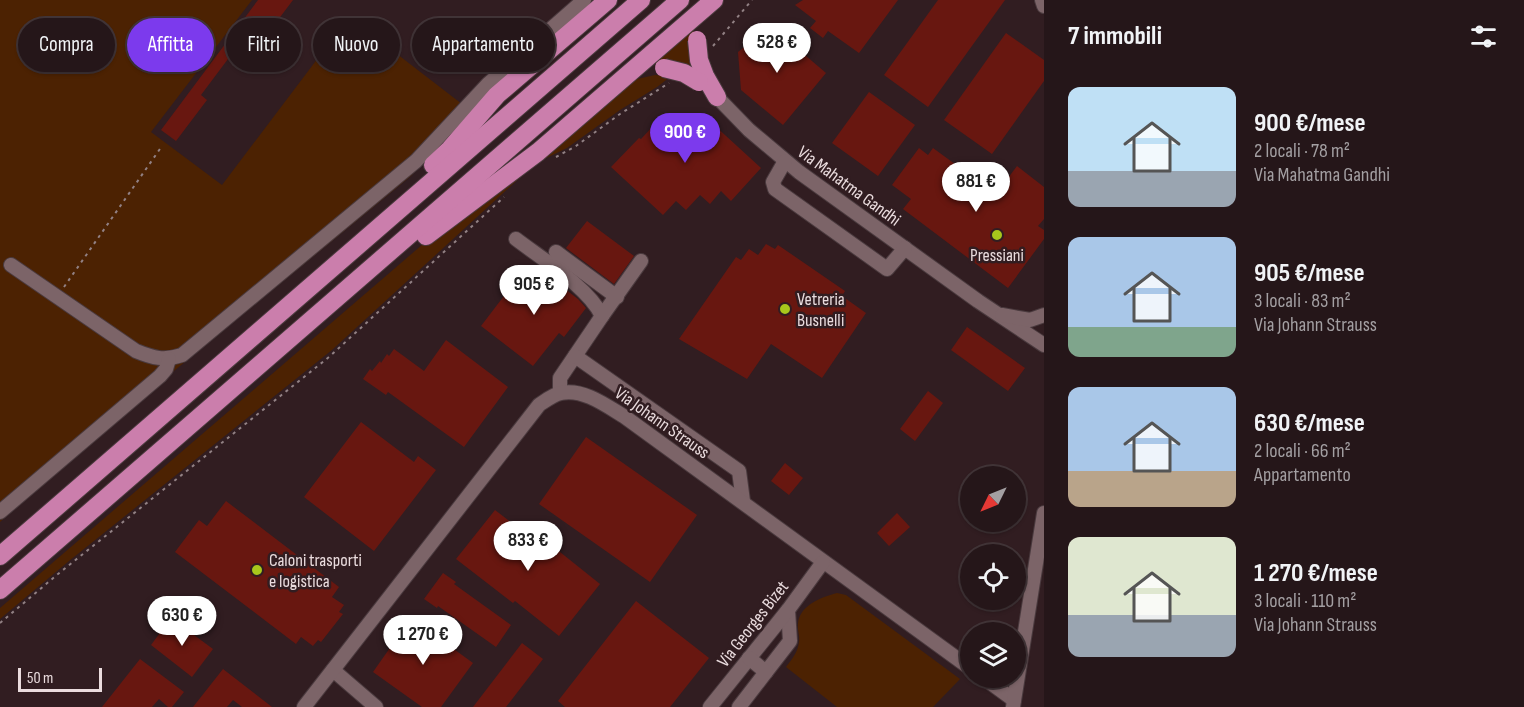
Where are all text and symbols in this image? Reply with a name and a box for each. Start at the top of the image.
chip: Compra [18,18,115,72]
chip: Affitta [127,18,214,72]
chip: Filtri [226,18,301,72]
chip: Nuovo [313,18,400,72]
chip: Appartamento [412,18,555,72]
icon: filters [1467,20,1500,53]
text: 7 immobili [1068,21,1162,52]
pin: 528 € [735,23,819,74]
text: 528 € [757,30,797,54]
text: 900 €/mese [1254,108,1366,139]
icon: home [1116,111,1188,183]
pin: 900 € [643,113,727,164]
text: 900 € [664,120,706,144]
text: 2 locali · 78 m² [1254,139,1350,163]
street label: Via Mahatma Gandhi [793,142,905,230]
pin: 881 € [934,162,1018,213]
text: Via Mahatma Gandhi [1254,163,1390,187]
text: 881 € [956,169,996,193]
marker: Pressiani [990,228,1004,242]
place label: Pressiani [970,245,1024,266]
text: 905 €/mese [1254,258,1365,289]
icon: home [1116,261,1188,333]
pin: 905 € [492,265,576,316]
text: 905 € [513,272,555,296]
place label: Vetreria Busnelli [797,289,845,331]
text: 3 locali · 83 m² [1254,289,1351,313]
marker: Vetreria Busnelli [778,302,792,316]
text: Via Johann Strauss [1254,313,1377,337]
street label: Via Johann Strauss [611,383,713,463]
text: 630 €/mese [1254,408,1365,439]
icon: home [1116,411,1188,483]
text: 2 locali · 66 m² [1254,439,1351,463]
text: Appartamento [1254,463,1351,487]
north arrow [960,466,1026,532]
map controls [960,466,1026,688]
pin: 833 € [486,521,570,572]
text: 833 € [508,528,548,552]
button: locate [960,544,1026,610]
place label: Caloni trasporti e logistica [269,550,362,592]
text: 1 270 €/mese [1254,558,1378,589]
icon: home [1116,561,1188,633]
marker: Caloni trasporti e logistica [250,563,264,577]
street label: Via Georges Bizet [713,576,793,671]
text: 3 locali · 110 m² [1254,589,1356,613]
pin: 630 € [140,596,224,647]
text: 630 € [161,603,203,627]
text: Via Johann Strauss [1254,613,1377,637]
pin: 1 270 € [368,615,478,666]
text: 1 270 € [397,622,449,646]
button: layers [960,622,1026,688]
scale bar [18,665,102,692]
text: 50 m [27,669,53,688]

